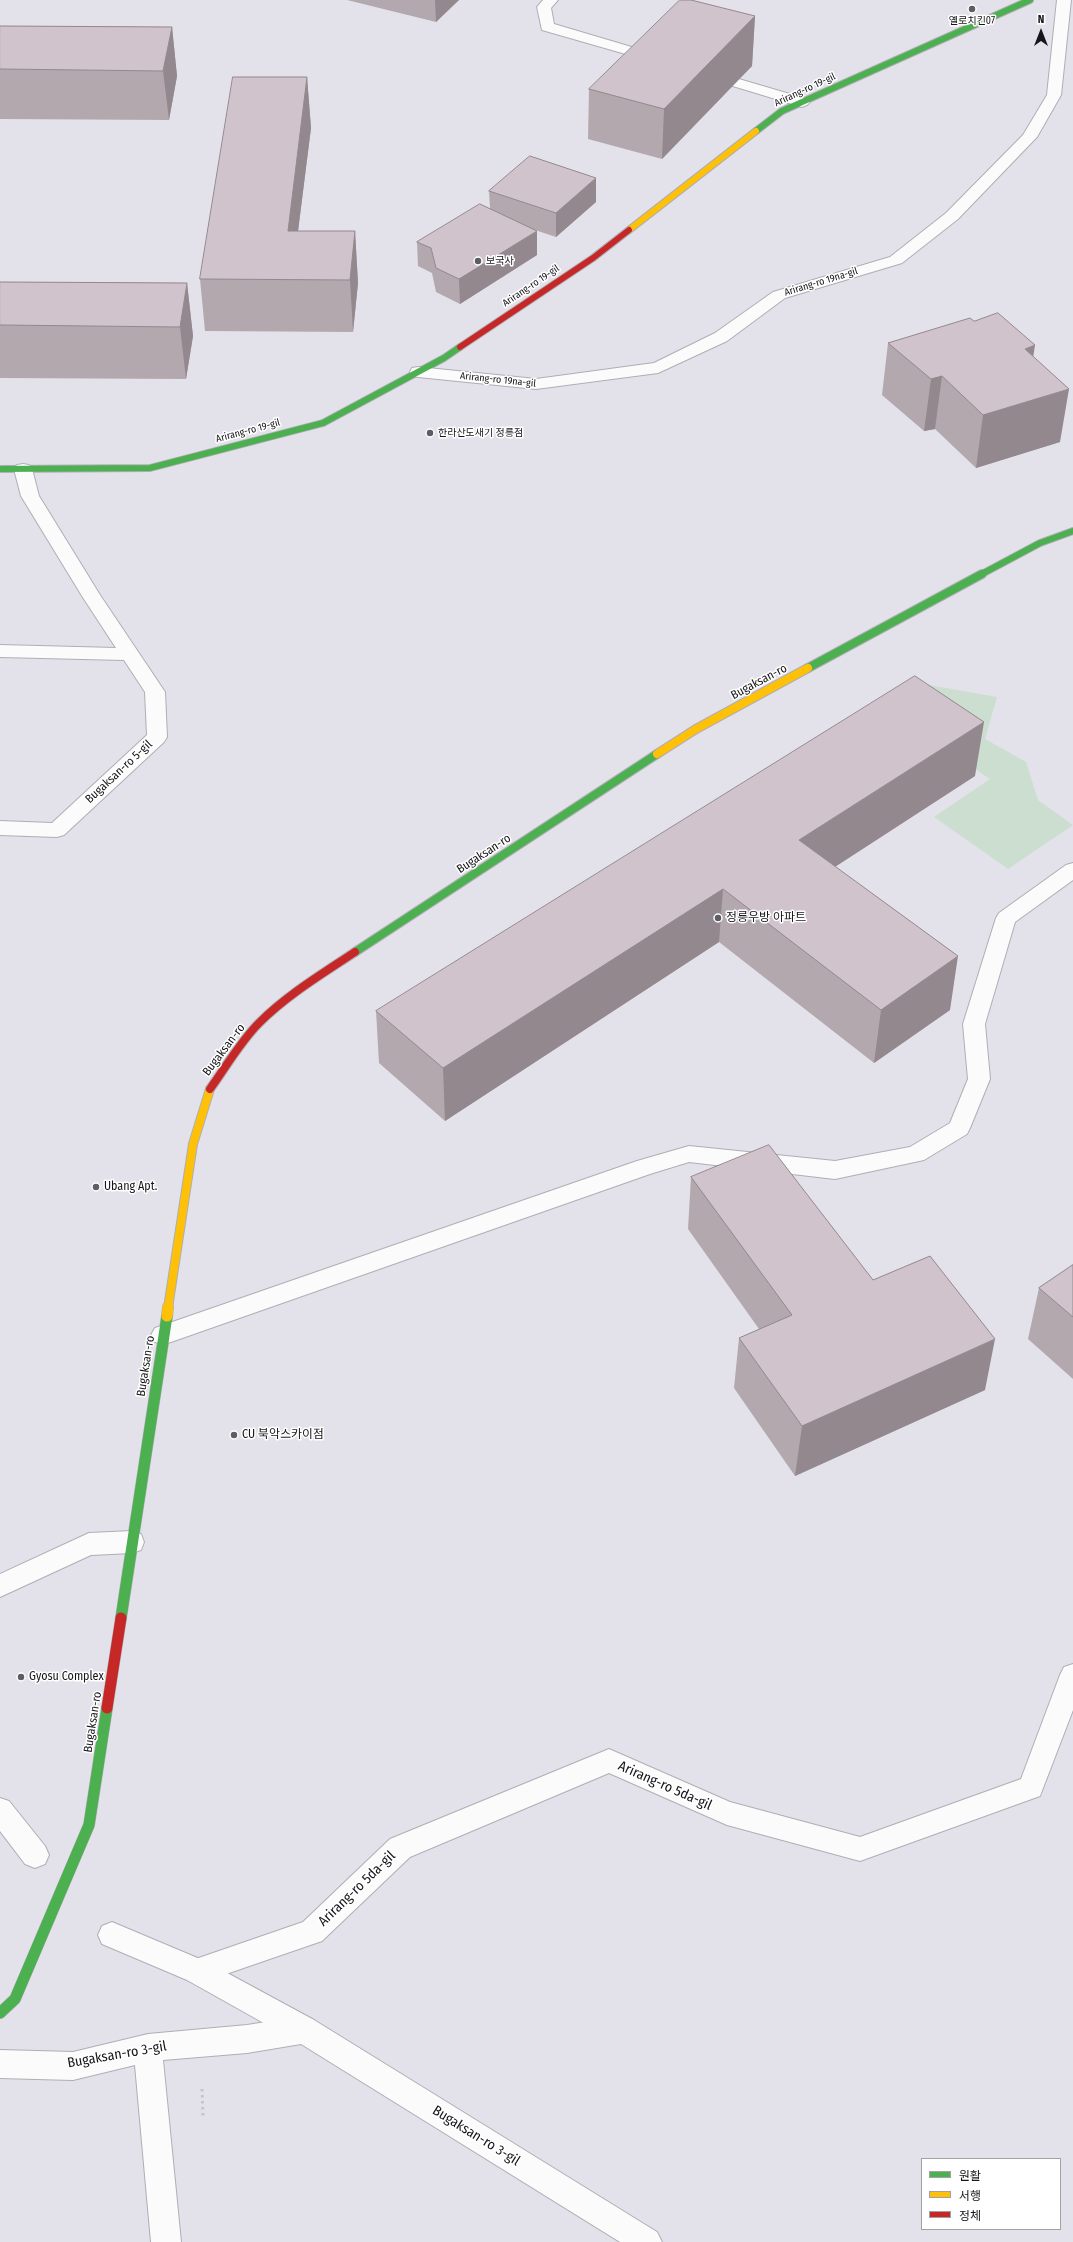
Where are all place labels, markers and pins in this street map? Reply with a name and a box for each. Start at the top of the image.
marker: 옐로치킨07 [967,4,977,14]
place label: 옐로치킨07 [949,15,995,27]
place label: 보국사 [486,255,514,267]
marker: 보국사 [473,256,483,266]
place label: 한라산도새기 정릉점 [438,427,523,439]
marker: 한라산도새기 정릉점 [425,428,435,438]
place label: 정릉우방 아파트 [726,911,806,925]
marker: 정릉우방 아파트 [713,913,723,923]
place label: Ubang Apt. [104,1180,157,1194]
marker: Ubang Apt. [91,1182,101,1192]
place label: CU 북악스카이점 [242,1428,324,1442]
marker: CU 북악스카이점 [229,1430,239,1440]
place label: Gyosu Complex [29,1670,104,1684]
marker: Gyosu Complex [16,1672,26,1682]

